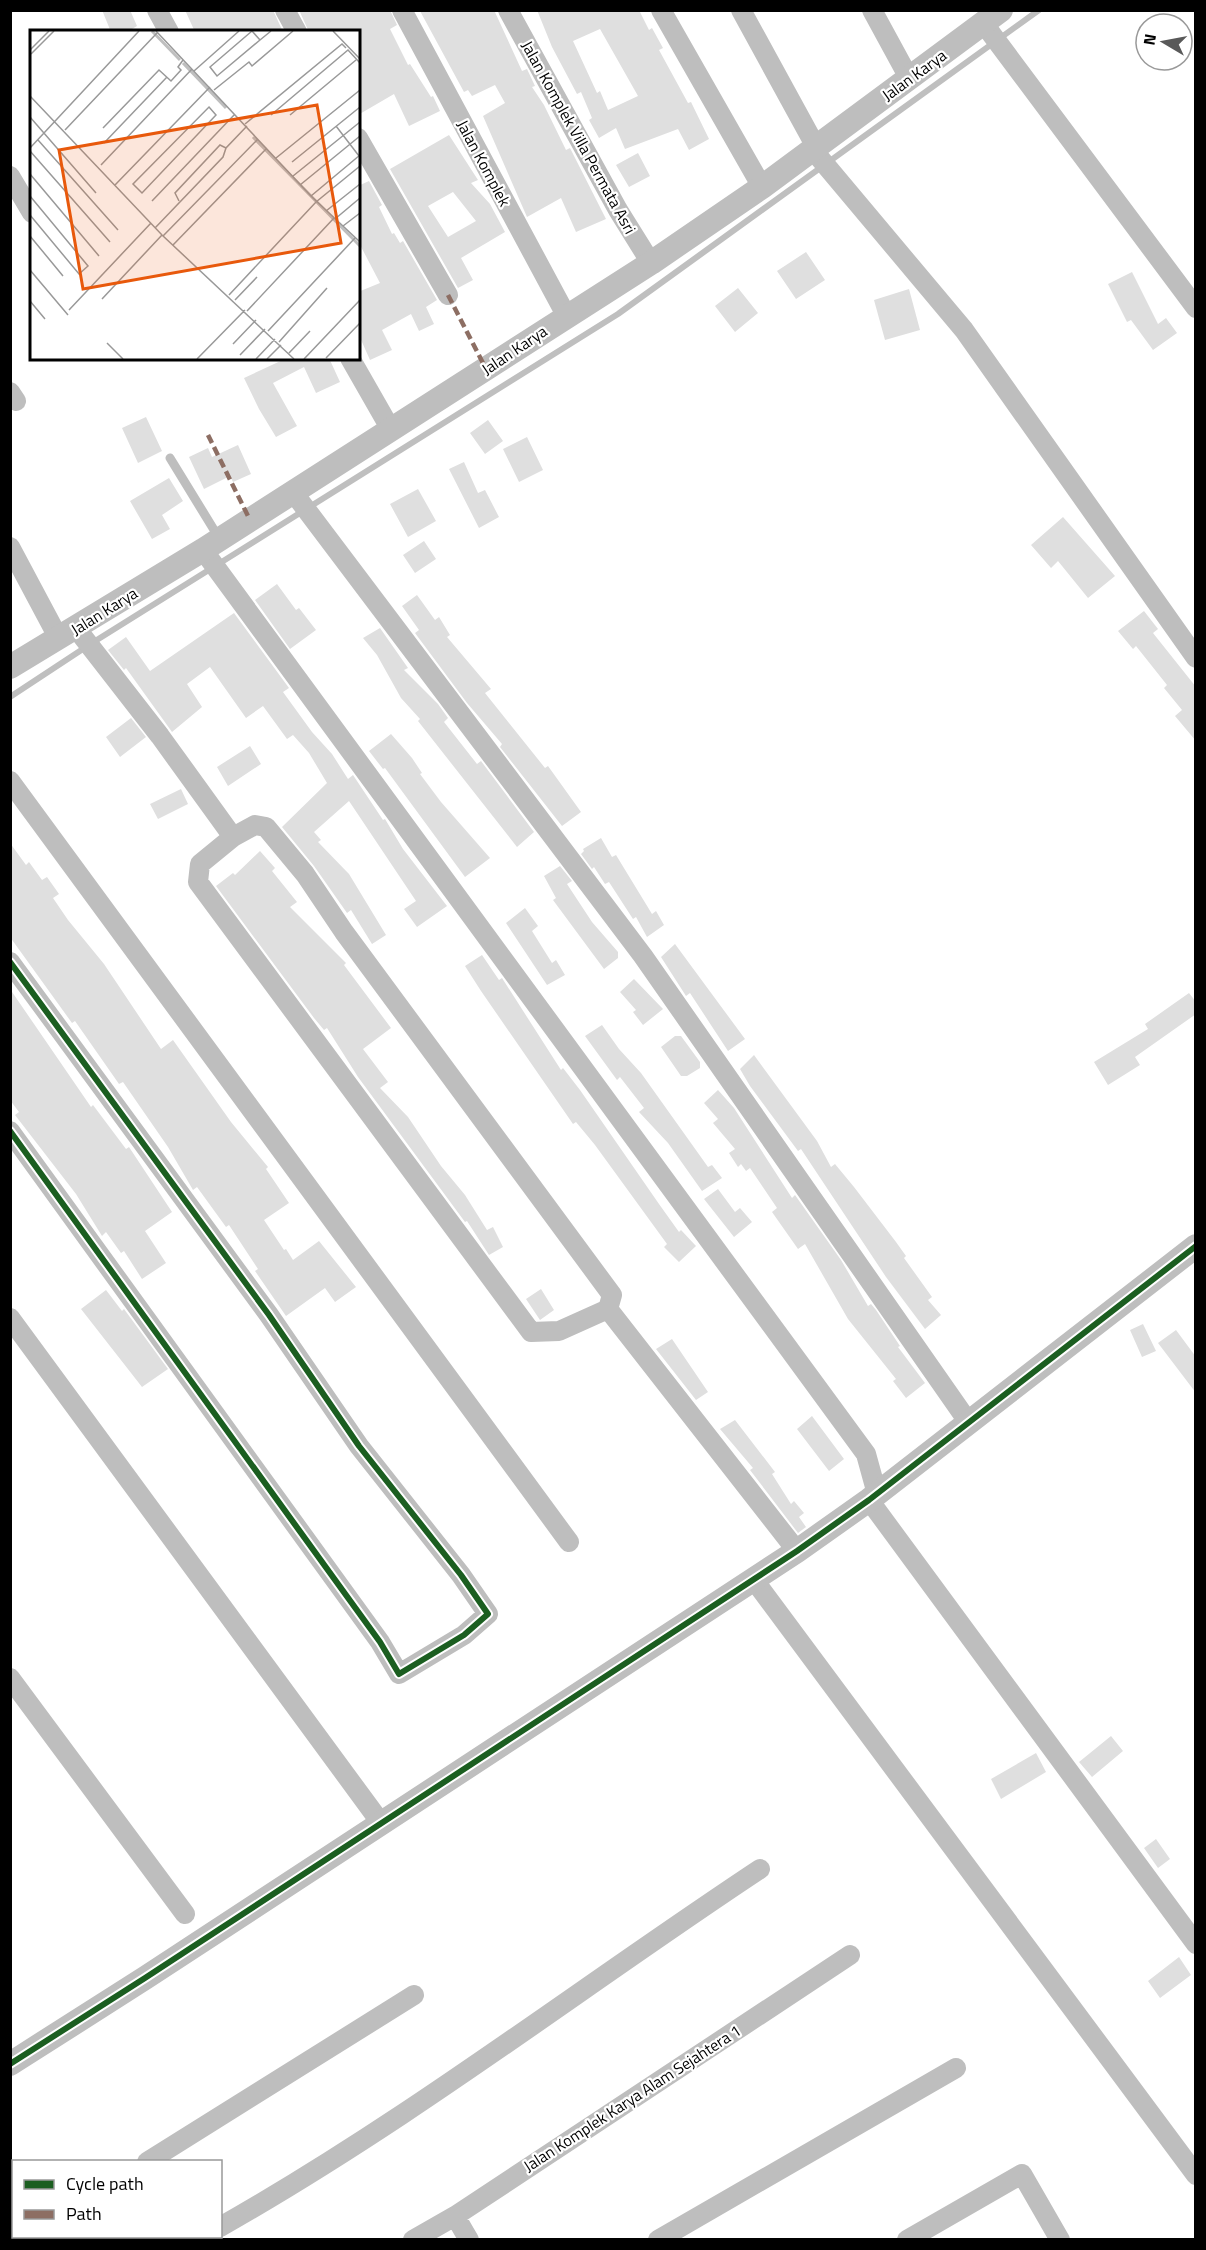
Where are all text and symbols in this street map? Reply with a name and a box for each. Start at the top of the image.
north arrow [1134,12,1194,72]
inset map [30,30,360,360]
text: N [1136,32,1162,47]
street label: Jalan Komplek Villa Permata Asri [516,36,642,238]
street label: Jalan Karya [877,43,951,107]
street label: Jalan Komplek [451,115,517,211]
street label: Jalan Karya [476,319,552,381]
street label: Jalan Karya [66,581,142,641]
street label: Jalan Komplek Karya Alam Sejahtera 1 [519,2018,745,2178]
legend [12,2160,222,2238]
text: Cycle path [66,2170,144,2197]
text: Path [66,2200,102,2227]

